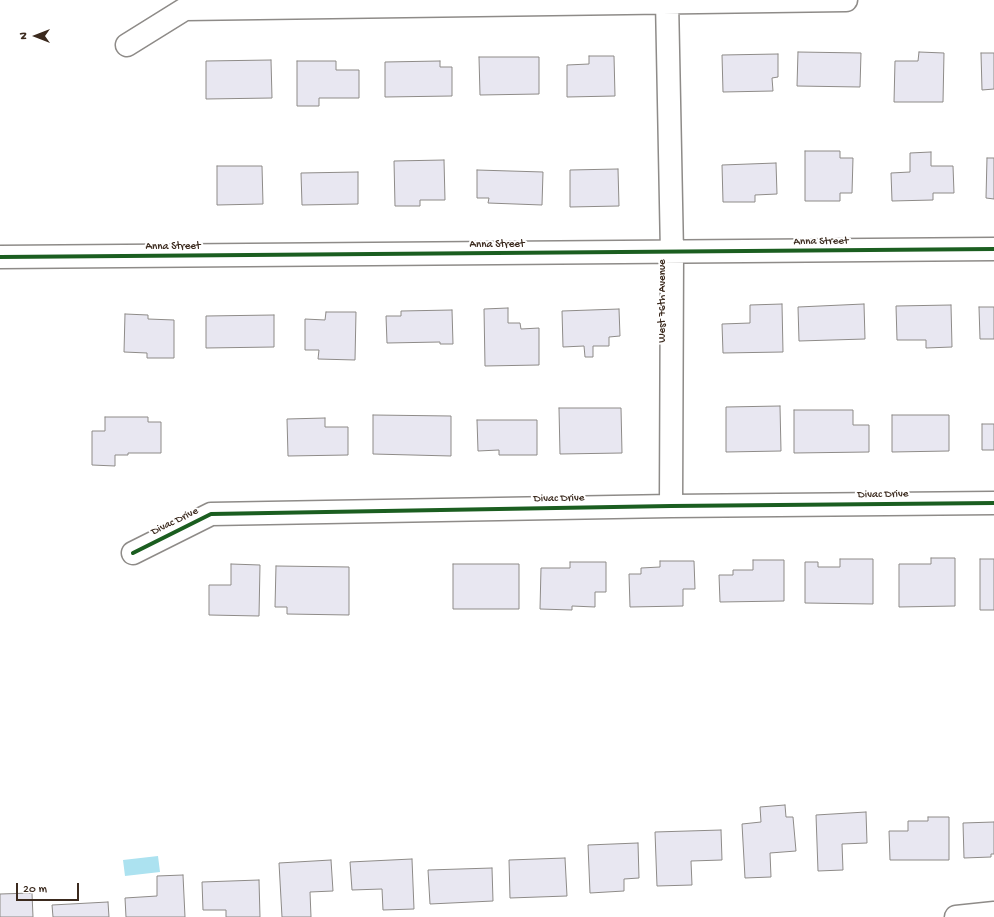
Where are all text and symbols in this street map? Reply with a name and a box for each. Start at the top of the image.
north arrow [16,16,56,56]
text: N [18,32,30,40]
street label: Anna Street [793,235,849,249]
street label: Anna Street [470,238,524,252]
street label: Anna Street [146,240,200,254]
street label: West 76th Avenue [656,259,670,343]
street label: Divac Drive [857,488,909,502]
street label: Divac Drive [533,492,585,506]
street label: Divac Drive [149,505,201,539]
scale bar [18,875,81,901]
text: 20 m [23,883,47,897]

